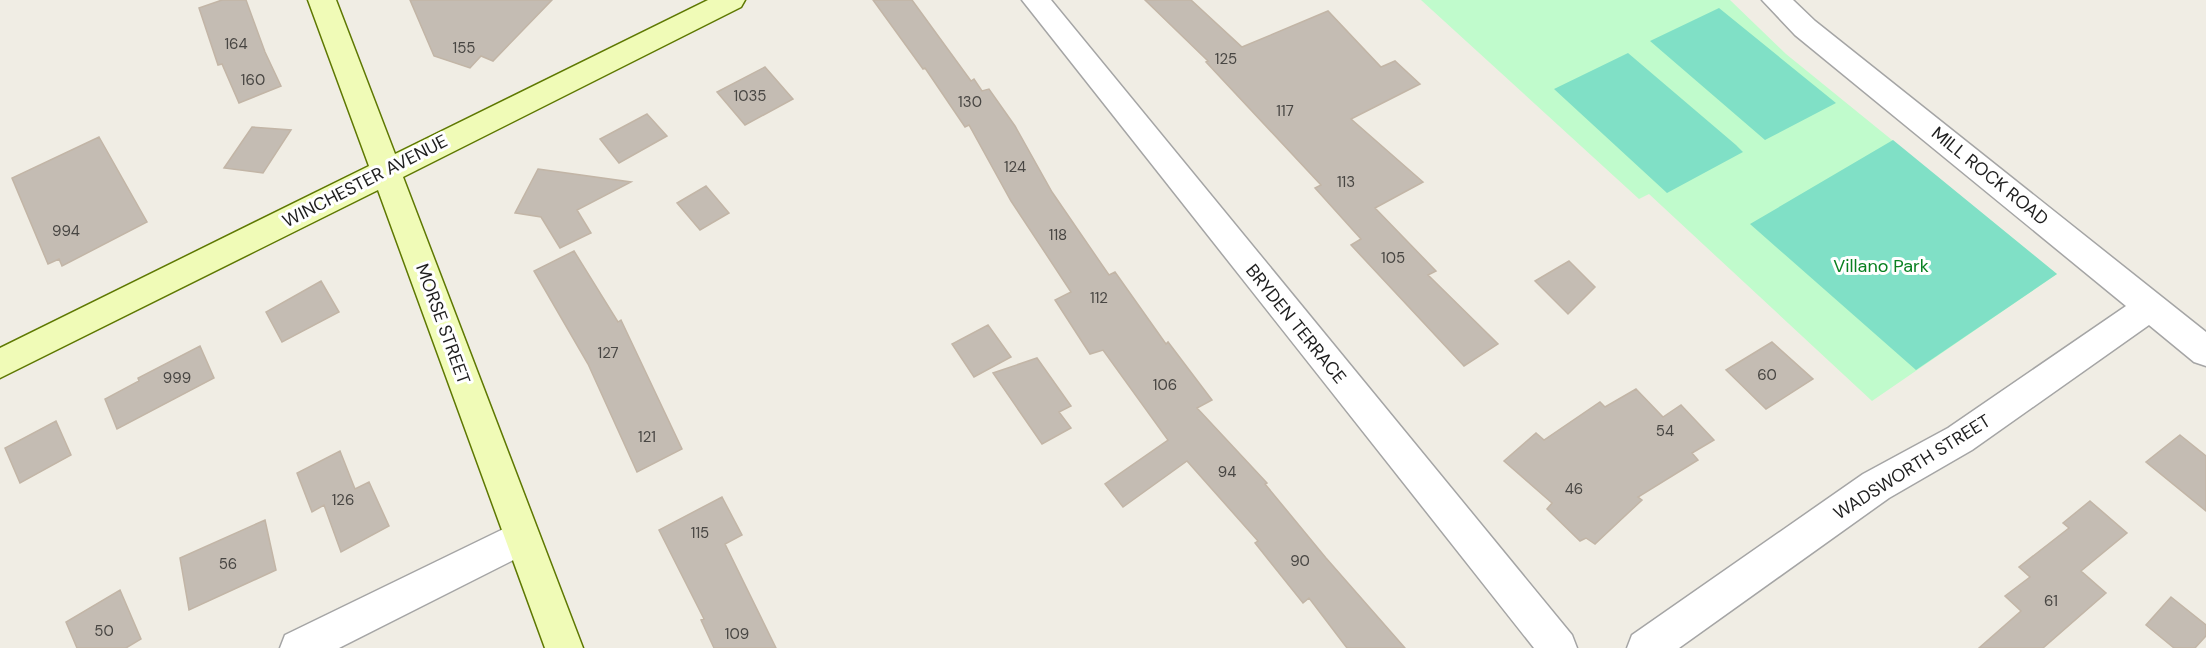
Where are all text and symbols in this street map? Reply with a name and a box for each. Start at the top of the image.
house number: 164 [224,34,248,54]
house number: 155 [453,38,475,58]
house number: 125 [1215,49,1237,69]
house number: 160 [241,70,265,90]
house number: 1035 [734,86,766,106]
house number: 130 [958,92,982,112]
house number: 117 [1276,101,1294,121]
street label: MILL ROCK ROAD [1926,121,2054,231]
street label: WINCHESTER AVENUE [278,129,452,233]
house number: 124 [1004,157,1026,177]
house number: 113 [1337,172,1355,192]
house number: 994 [52,221,80,241]
house number: 118 [1049,225,1067,245]
house number: 105 [1381,248,1405,268]
park label: Villano Park [1833,254,1929,278]
street label: BRYDEN TERRACE [1240,259,1352,389]
street label: MORSE STREET [410,260,476,388]
house number: 112 [1090,288,1108,308]
house number: 127 [597,343,619,363]
house number: 60 [1757,365,1777,385]
house number: 999 [163,368,191,388]
house number: 106 [1153,375,1177,395]
street label: WADSWORTH STREET [1829,409,1995,525]
house number: 54 [1656,421,1674,441]
house number: 121 [638,427,656,447]
house number: 94 [1218,462,1236,482]
house number: 46 [1565,479,1583,499]
house number: 126 [332,490,354,510]
house number: 115 [691,523,709,543]
house number: 90 [1290,551,1310,571]
house number: 56 [219,554,237,574]
house number: 61 [2044,591,2058,611]
house number: 50 [94,621,114,641]
house number: 109 [725,624,749,644]

